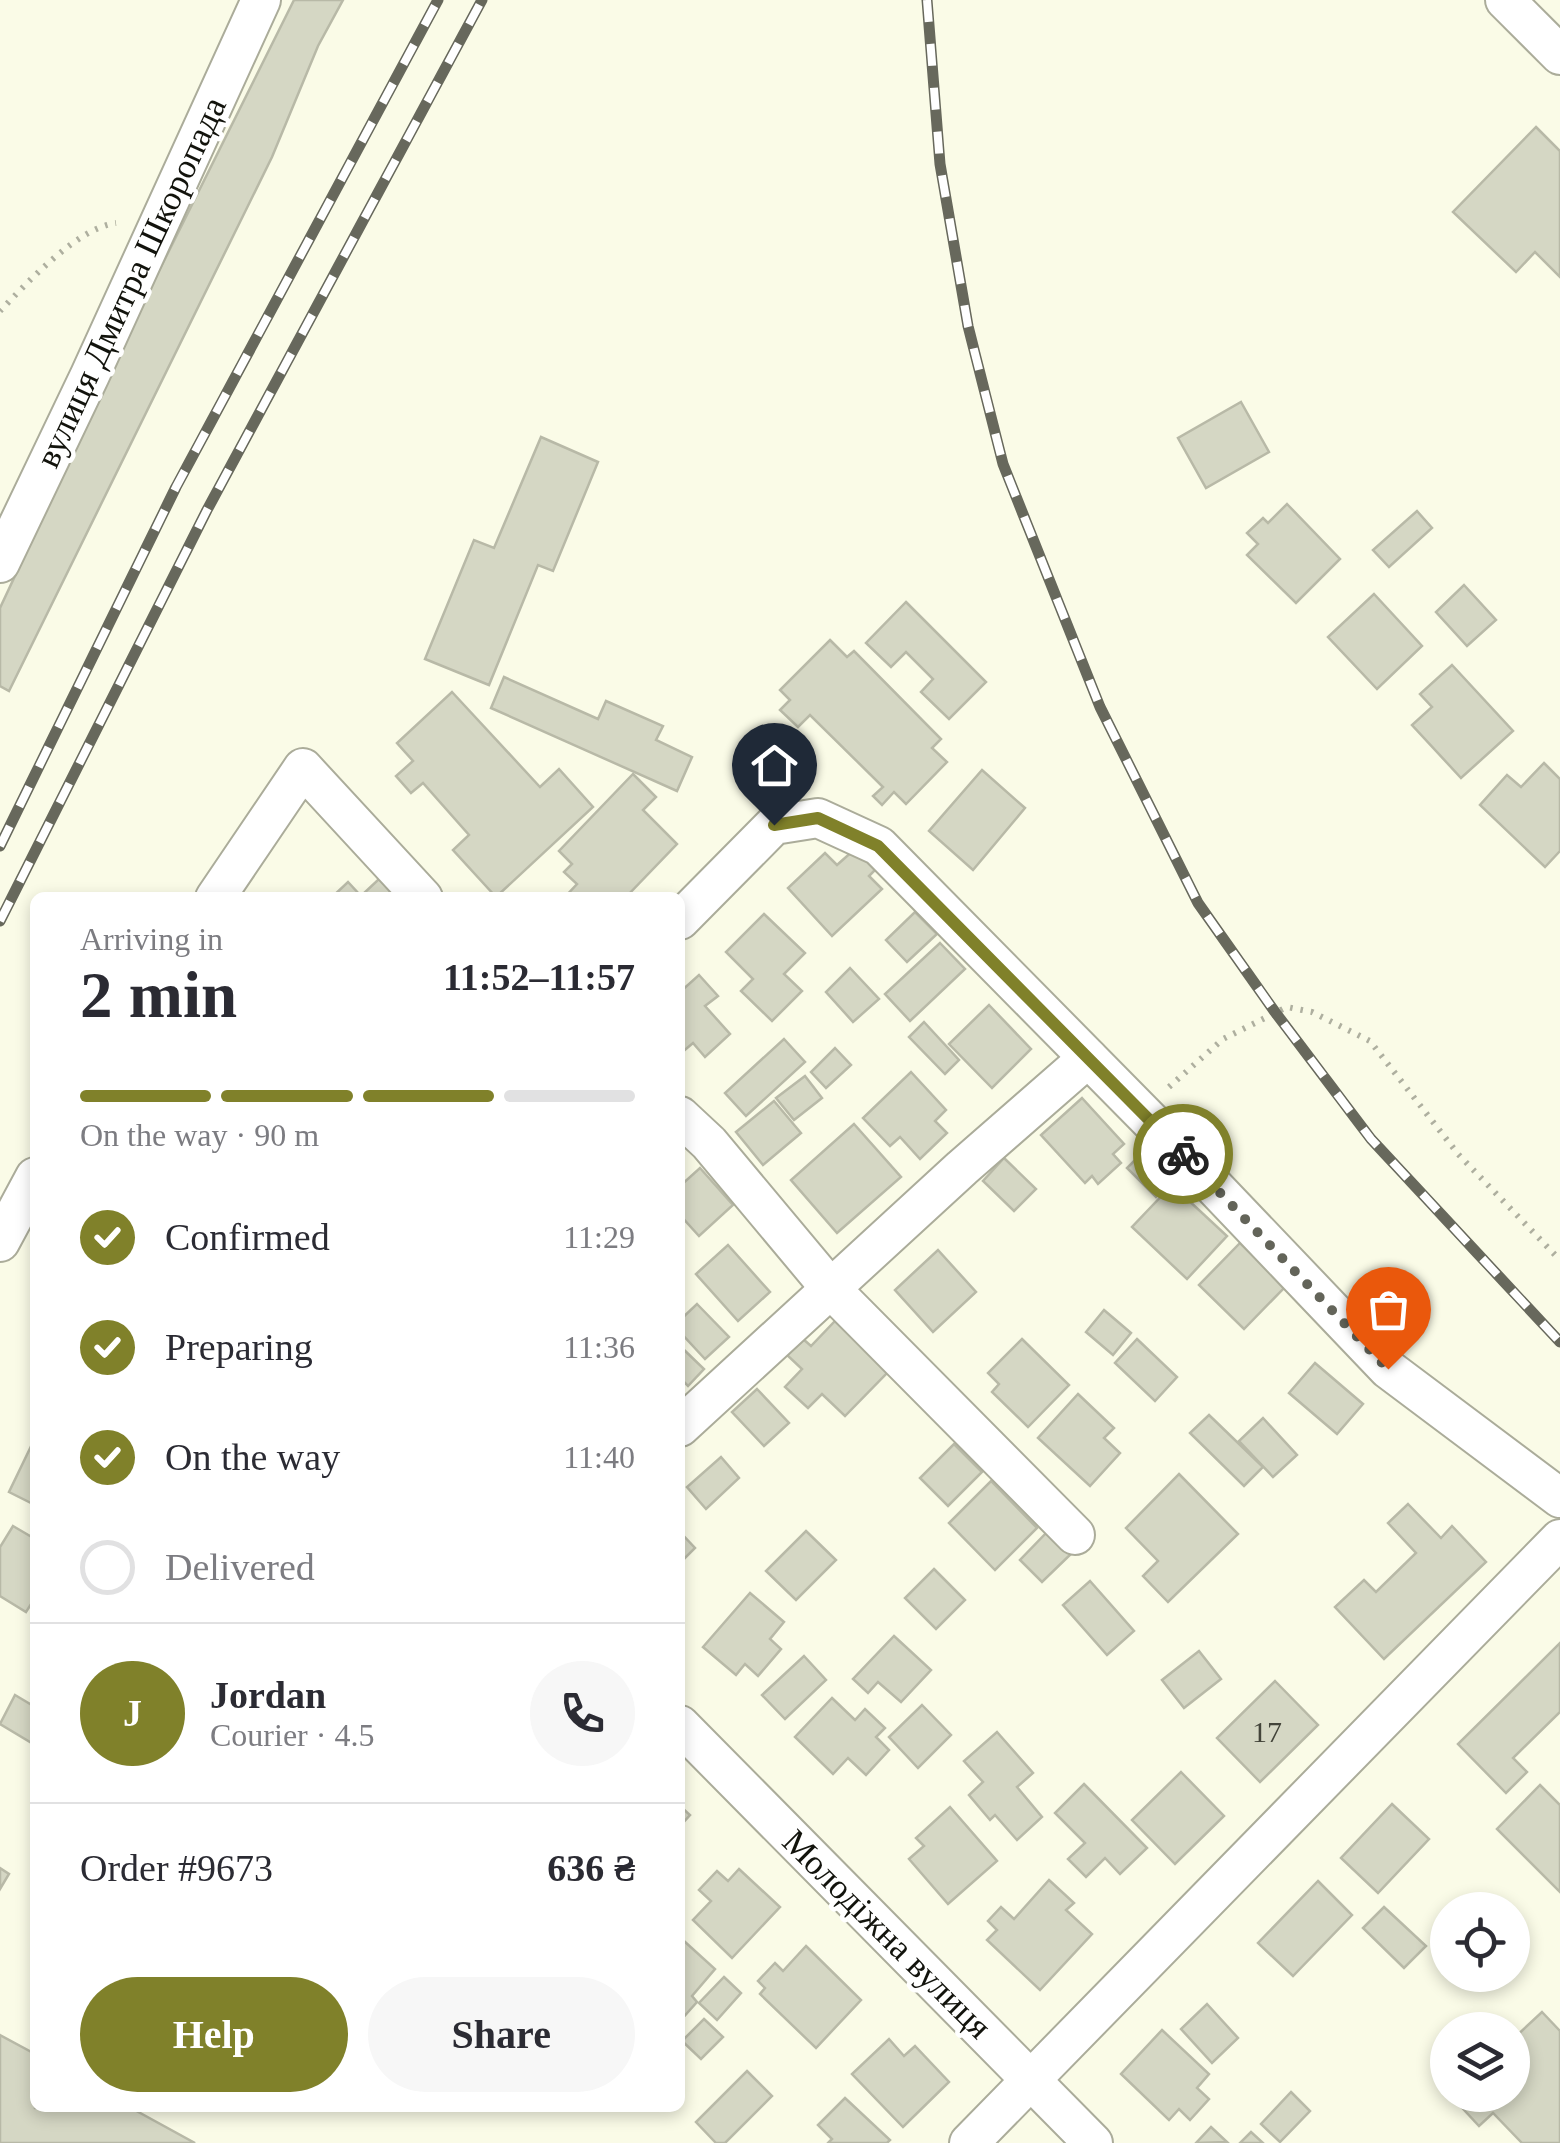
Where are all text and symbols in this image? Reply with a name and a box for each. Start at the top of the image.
street label: вулиця Дмитра Шкоропада [28,90,234,473]
pin [732,723,817,826]
icon: home [747,738,802,793]
text: Arriving in [80,921,223,957]
text: 11:52–11:57 [443,956,635,998]
text: 2 min [80,959,237,1031]
courier [1133,1104,1233,1204]
text: On the way · 90 m [80,1117,319,1153]
icon: bike [1156,1127,1211,1182]
icon: check [80,1210,135,1265]
text: Confirmed [165,1216,330,1258]
text: 11:29 [563,1219,635,1255]
pin [1346,1267,1431,1370]
icon: bag [1361,1282,1416,1337]
icon: check [80,1320,135,1375]
text: Preparing [165,1326,313,1368]
text: 11:36 [563,1329,635,1365]
icon: check [80,1430,135,1485]
text: On the way [165,1436,340,1478]
text: 11:40 [563,1439,635,1475]
text: Delivered [165,1546,315,1588]
button: phone [530,1661,635,1766]
text: Jordan [210,1674,326,1716]
text: J [123,1692,142,1734]
house number: 17 [1252,1715,1282,1748]
text: Courier · 4.5 [210,1717,374,1753]
street label: Молодіжна вулиця [775,1822,999,2046]
text: Order #9673 [80,1847,273,1889]
text: 636 ₴ [547,1847,635,1889]
map controls [1430,1892,1530,2112]
button: locate [1430,1892,1530,1992]
button: Help [80,1977,348,2092]
button: Share [368,1977,635,2092]
button: layers [1430,2012,1530,2112]

